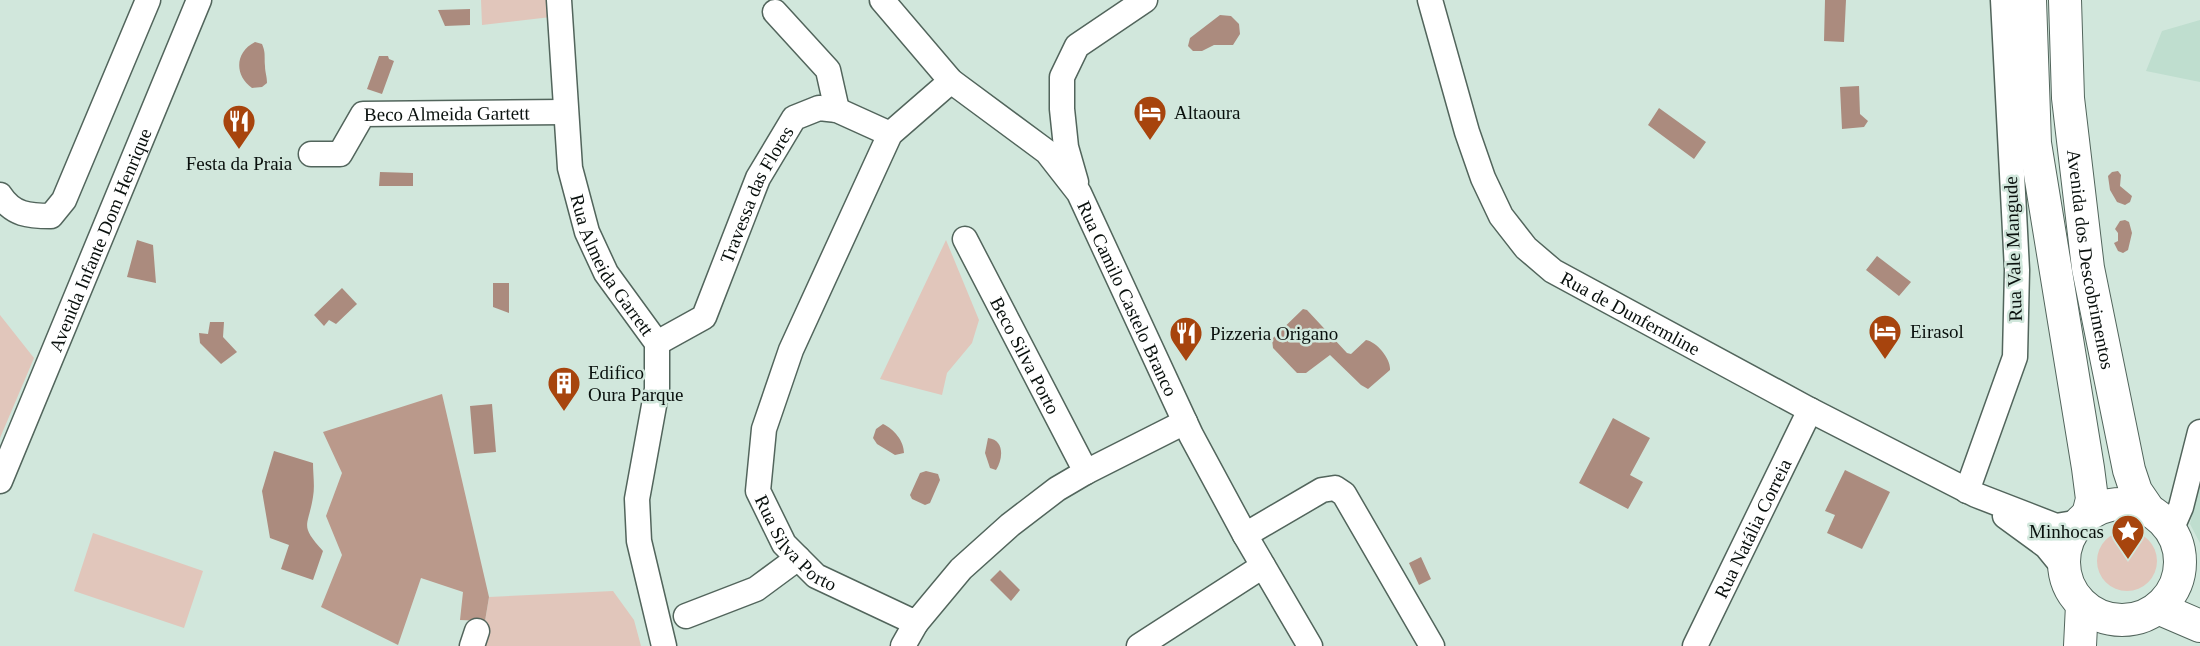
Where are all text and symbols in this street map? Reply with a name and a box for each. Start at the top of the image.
hotel icon: Altaoura [1131,93,1169,142]
restaurant icon: Festa da Praia [220,102,258,151]
street label: Beco Almeida Gartett [364,102,531,124]
place label: Altaoura [1174,102,1241,123]
street label: Travessa das Flores [715,122,797,266]
street label: Avenida Infante Dom Henrique [44,125,155,355]
street label: Avenida dos Descobrimentos [2064,148,2119,371]
place label: Festa da Praia [186,153,293,174]
street label: Rua Vale Mangude [2000,176,2026,322]
street label: Rua Almeida Garrett [567,192,659,340]
street label: Rua Camilo Castelo Branco [1074,197,1182,399]
street label: Rua de Dunfermline [1557,267,1704,359]
street label: Beco Silva Porto [986,293,1064,417]
hotel icon: Eirasol [1866,312,1904,361]
restaurant icon: Pizzeria Origano [1167,314,1205,363]
place label: Eirasol [1910,321,1964,342]
place label: Pizzeria Origano [1210,323,1338,344]
place label: Edifico Oura Parque [588,362,684,405]
building icon: Edifico Oura Parque [545,364,583,413]
street label: Rua Natália Correia [1710,455,1795,601]
street label: Rua Silva Porto [751,491,840,595]
place icon: Minhocas [2109,512,2147,561]
place label: Minhocas [2029,521,2104,542]

